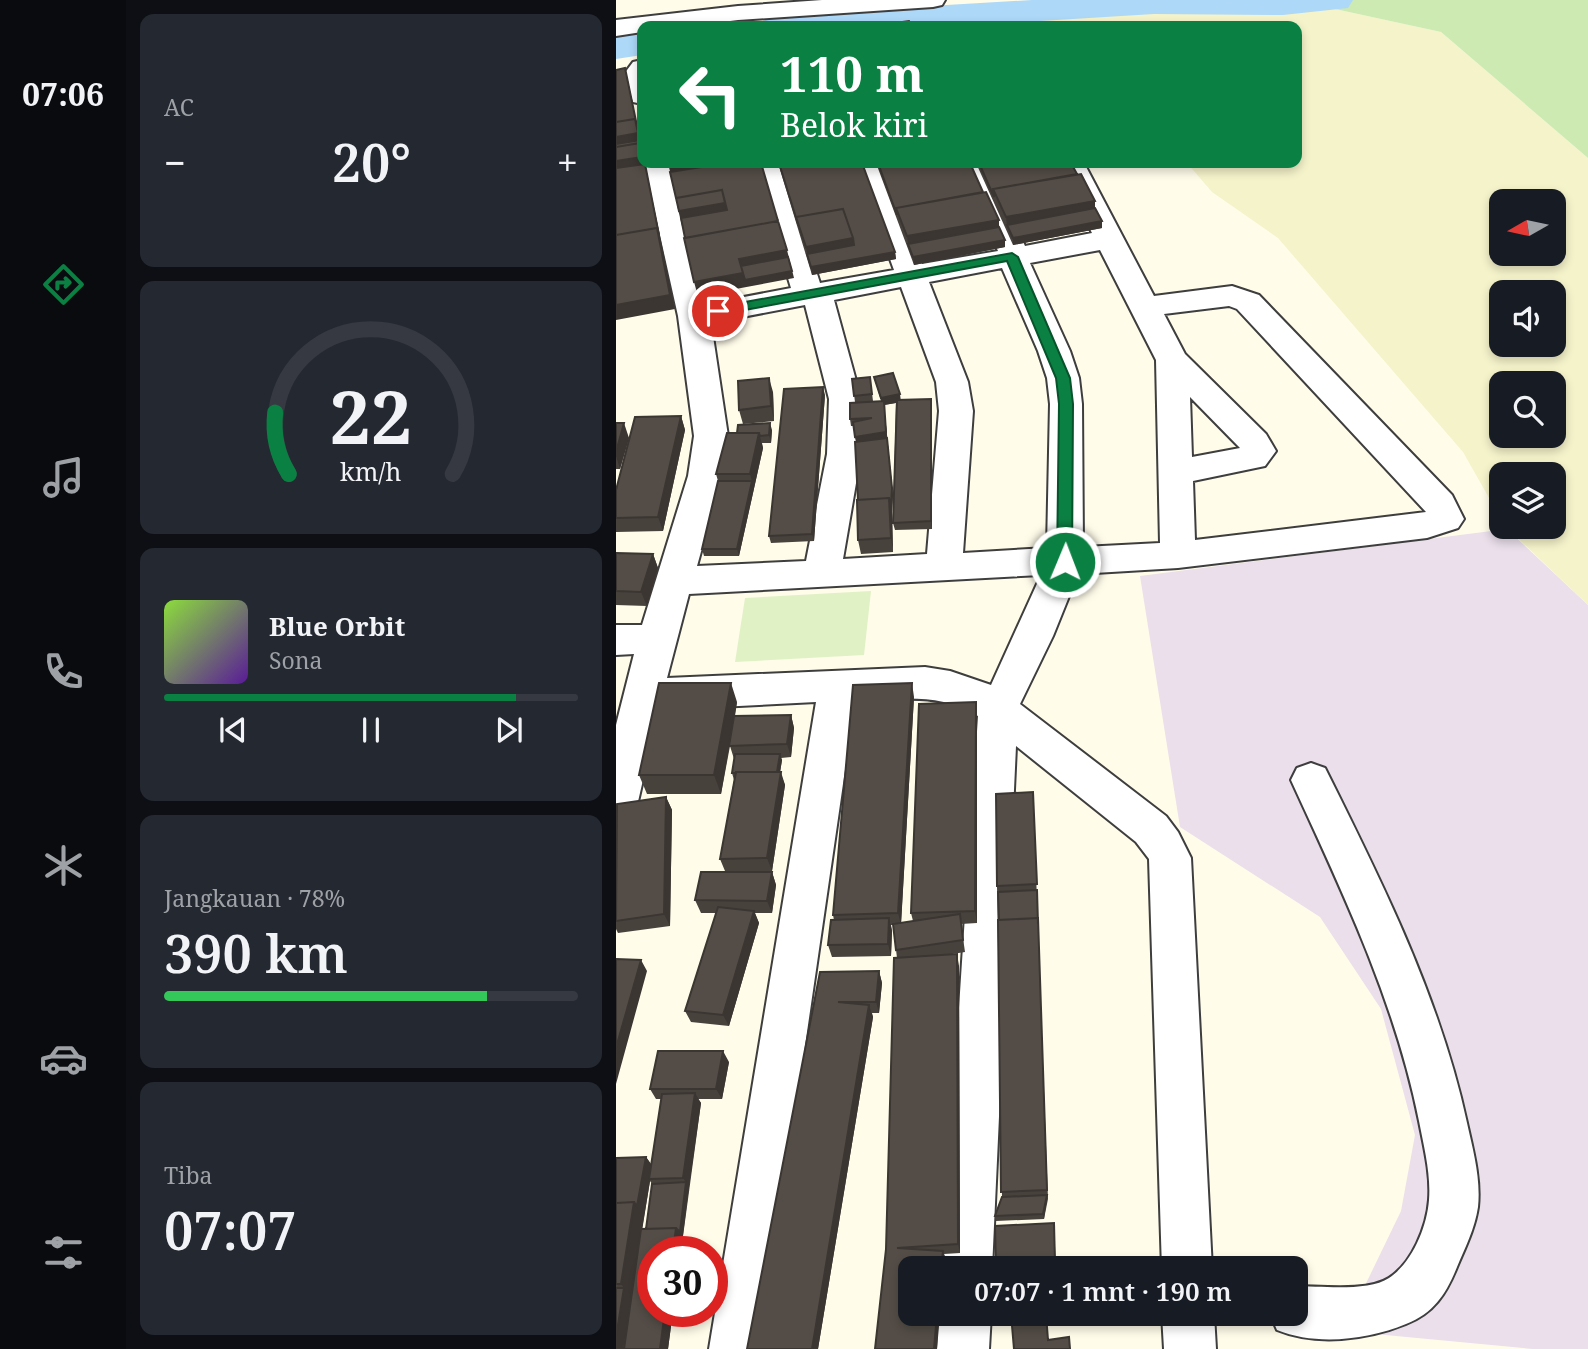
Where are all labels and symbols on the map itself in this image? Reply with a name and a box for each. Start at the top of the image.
north arrow [1489,189,1566,266]
pin [688,281,748,341]
position arrow [1028,525,1102,599]
speed limit sign: 30 [637,1236,728,1327]

